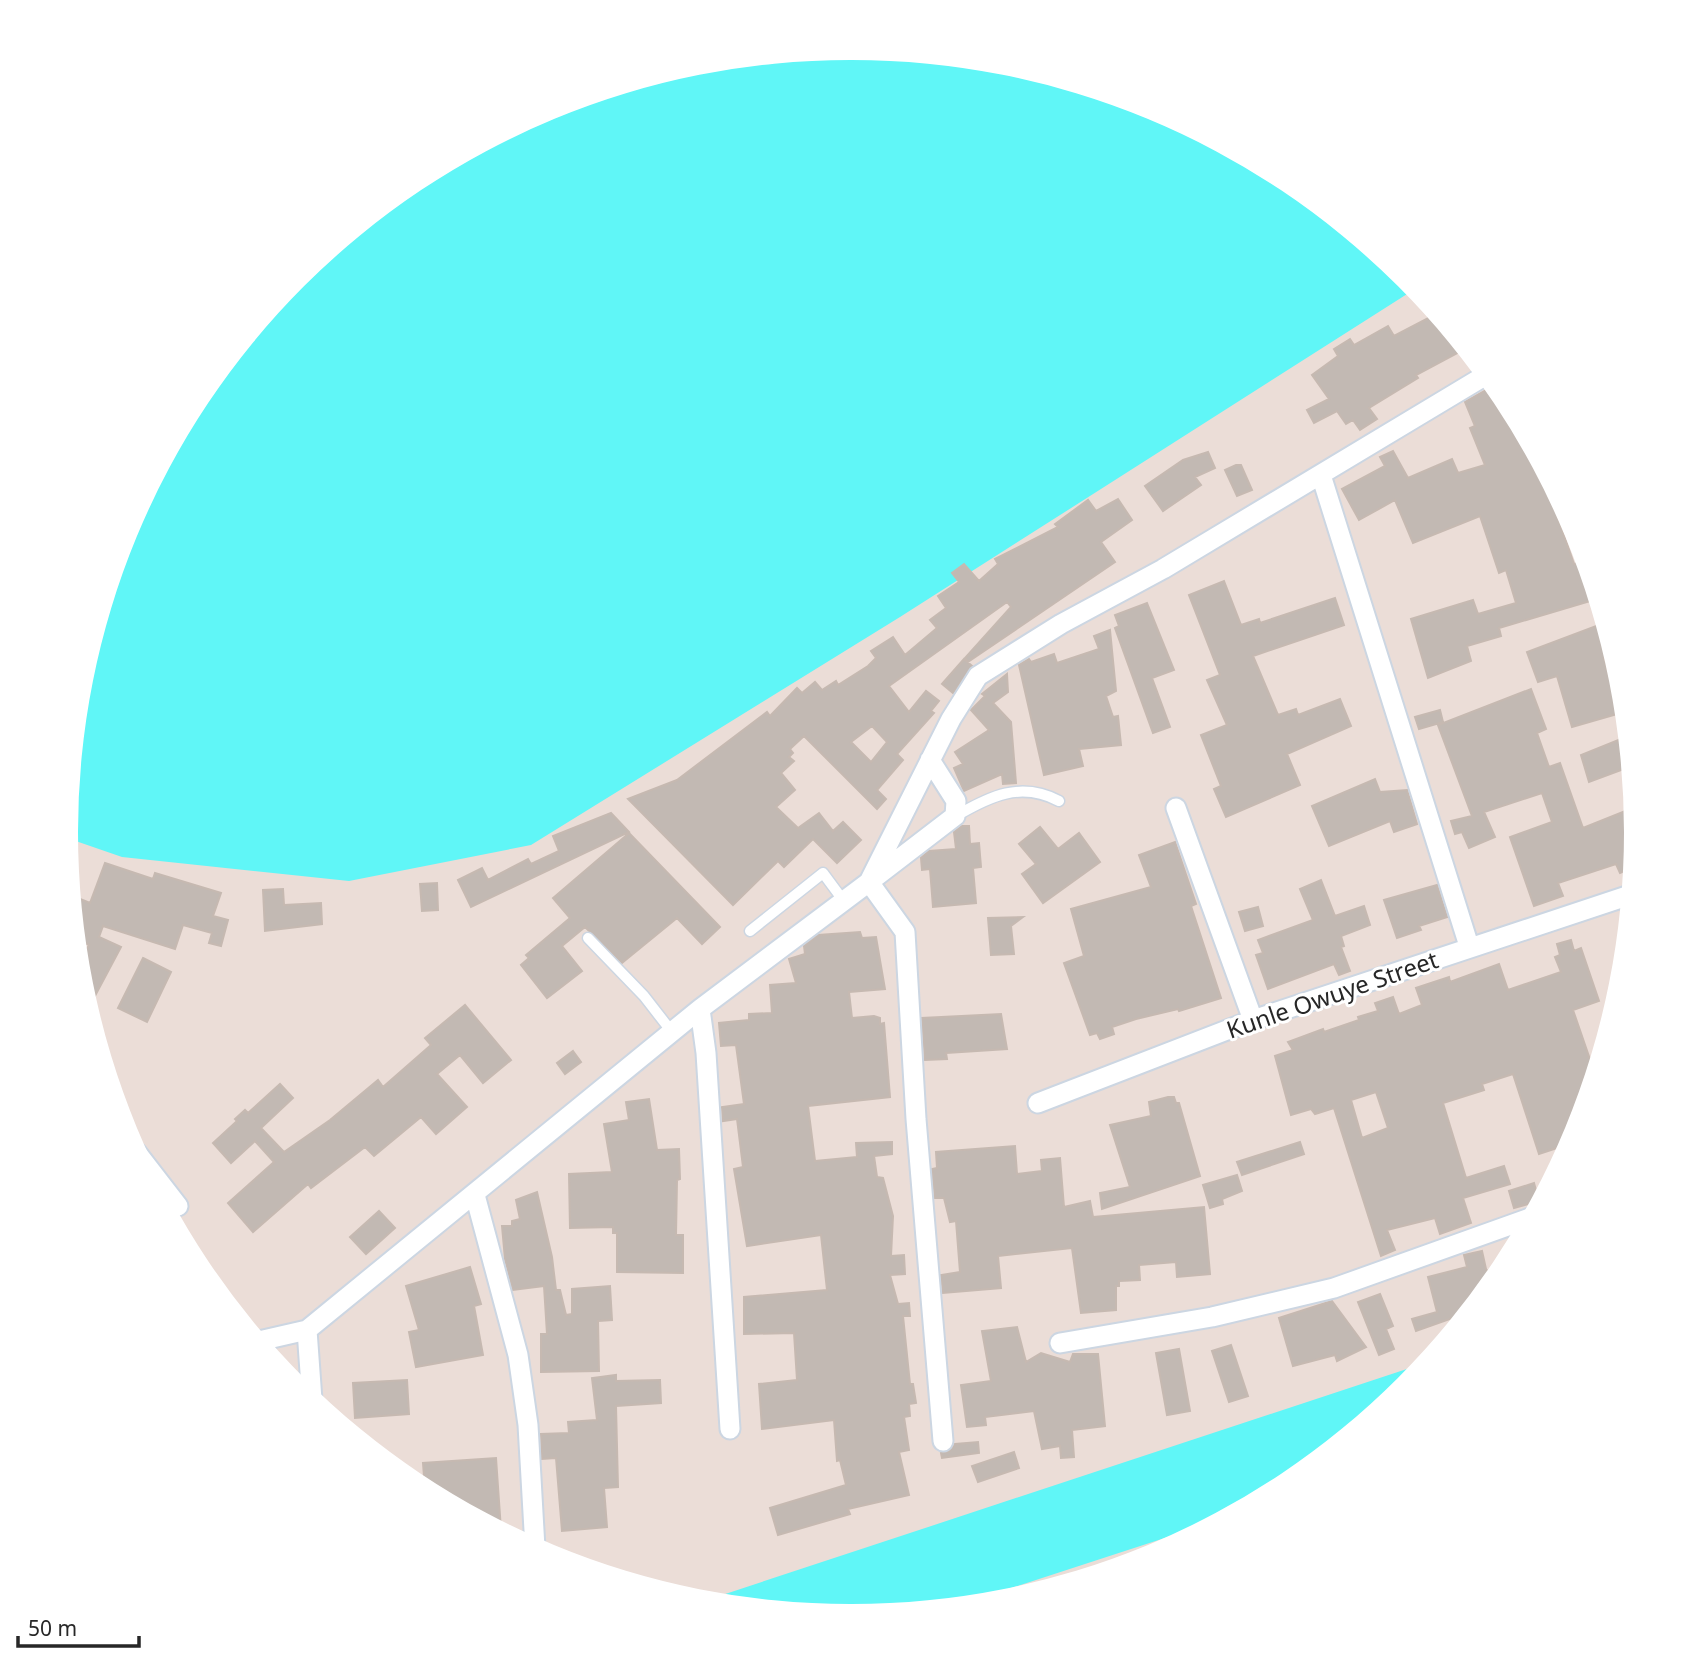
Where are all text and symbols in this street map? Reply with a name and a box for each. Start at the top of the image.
street label: Kunle Owuye Street [1222,942,1443,1046]
scale bar [18,1604,138,1648]
text: 50 m [28,1614,77,1642]

